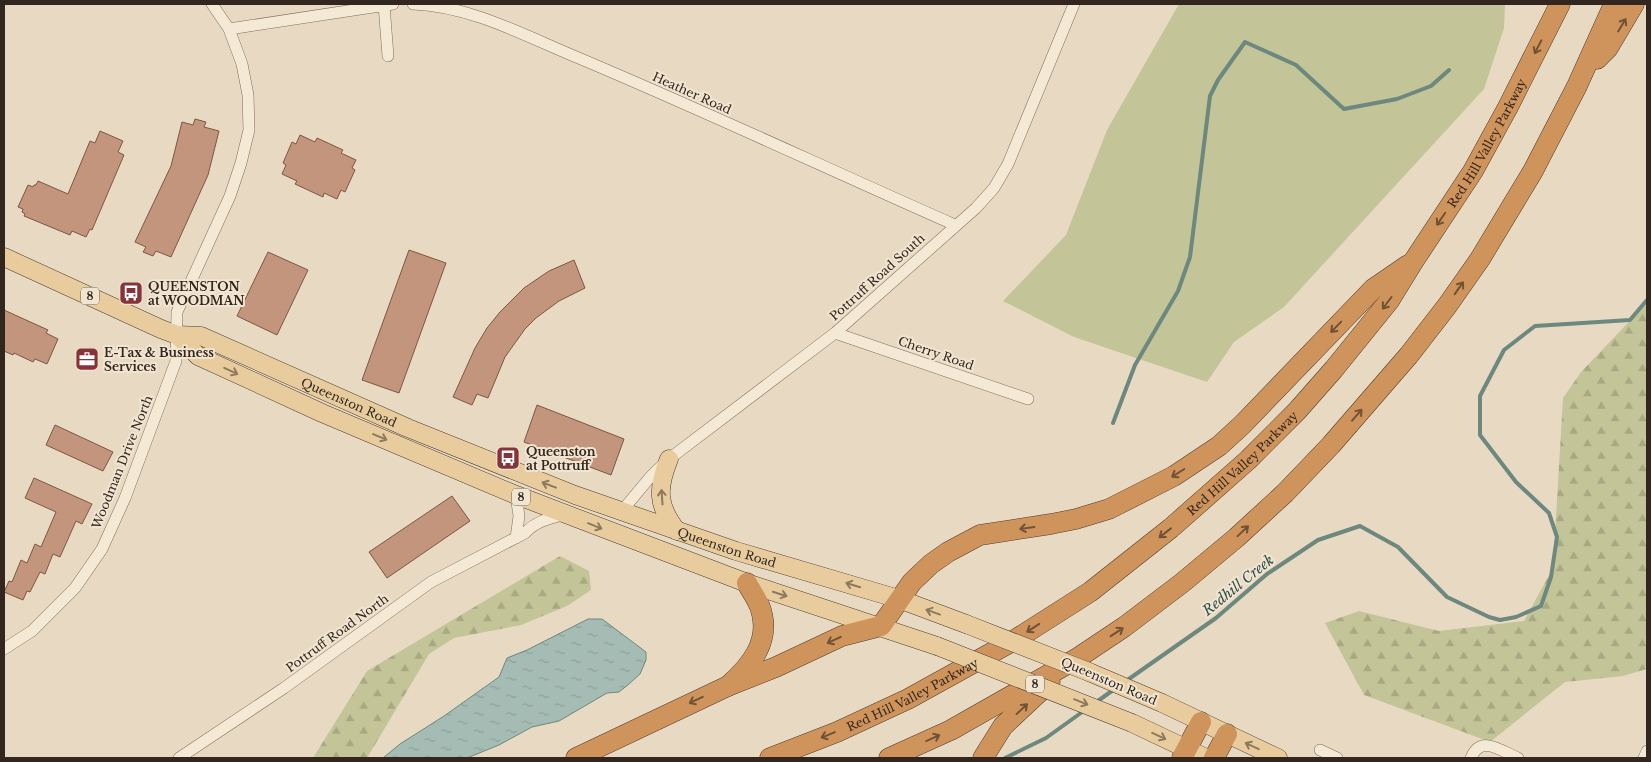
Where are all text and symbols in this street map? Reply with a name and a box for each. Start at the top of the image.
one-way arrow [1617,18,1627,32]
one-way arrow [1533,40,1543,55]
street label: Heather Road [650,69,734,117]
street label: Red Hill Valley Parkway [1444,75,1529,210]
one-way arrow [1436,212,1446,226]
street label: Pottruff Road South [826,230,928,324]
place label: QUEENSTON at WOODMAN [148,279,245,308]
bus stop icon: QUEENSTON at WOODMAN [118,280,144,306]
one-way arrow [1454,282,1464,296]
road number: 8 [81,288,99,304]
one-way arrow [1381,296,1392,309]
one-way arrow [1330,321,1342,333]
street label: Cherry Road [896,333,976,373]
place label: E-Tax & Business Services [104,345,214,374]
office icon: E-Tax & Business Services [74,346,100,372]
one-way arrow [223,367,238,376]
street label: Queenston Road [299,374,399,430]
street label: Woodman Drive North [88,393,156,532]
street label: Red Hill Valley Parkway [1184,407,1301,518]
one-way arrow [1352,409,1363,422]
one-way arrow [372,433,387,442]
place label: Queenston at Pottruff [526,444,596,473]
bus stop icon: Queenston at Pottruff [495,445,521,471]
one-way arrow [1171,468,1185,478]
one-way arrow [542,480,557,489]
road number: 8 [512,488,530,506]
one-way arrow [657,489,666,505]
one-way arrow [587,521,602,531]
one-way arrow [1019,523,1035,533]
street label: Queenston Road [676,524,778,570]
one-way arrow [1237,525,1250,537]
one-way arrow [1159,527,1172,538]
water label: Redhill Creek [1198,551,1277,620]
one-way arrow [845,580,861,590]
one-way arrow [772,590,787,599]
street label: Pottruff Road North [283,591,391,675]
one-way arrow [925,606,940,615]
one-way arrow [1027,623,1041,633]
one-way arrow [1109,627,1123,637]
one-way arrow [827,635,842,645]
street label: Red Hill Valley Parkway [844,654,981,734]
street label: Queenston Road [1059,654,1159,708]
road number: 8 [1026,676,1044,692]
one-way arrow [689,696,704,706]
one-way arrow [1073,697,1088,707]
one-way arrow [1015,703,1028,715]
one-way arrow [1152,731,1167,741]
one-way arrow [820,732,835,741]
one-way arrow [925,733,940,742]
one-way arrow [1245,741,1260,750]

